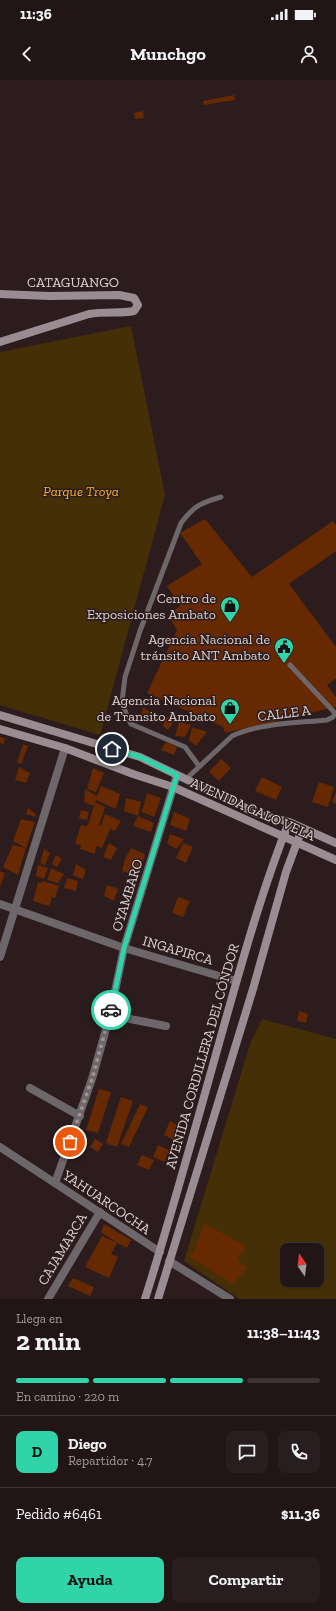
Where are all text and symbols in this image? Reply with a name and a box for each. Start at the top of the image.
text: 11:36 [20,5,52,23]
icon: back [16,43,38,65]
text: Munchgo [130,43,206,65]
icon: person [298,43,320,65]
street label: CATAGUANGO [27,274,119,291]
park label: Parque Troya [43,483,119,500]
place label: Centro de Exposiciones Ambato [87,590,216,623]
shop icon: Centro de Exposiciones Ambato [219,595,241,623]
place label: Agencia Nacional de tránsito ANT Ambato [141,631,270,664]
public building icon: Agencia Nacional de tránsito ANT Ambato [273,636,295,664]
place label: Agencia Nacional de Transito Ambato [97,692,216,725]
shop icon: Agencia Nacional de Transito Ambato [219,697,241,725]
street label: CALLE A [256,702,313,725]
pin [95,732,129,766]
icon: home [101,738,123,760]
street label: AVENIDA GALO VELA [188,774,319,845]
street label: OYAMBARO [108,857,147,933]
street label: INGAPIRCA [141,932,216,969]
street label: AVENIDA CORDILLERA DEL CÓNDOR [162,941,243,1171]
courier [91,990,131,1030]
icon: car [100,999,122,1021]
pin [53,1125,87,1159]
icon: bag [59,1131,81,1153]
street label: YAHUARCOCHA [59,1166,155,1239]
street label: CAJAMARCA [34,1209,91,1288]
north arrow [280,1243,324,1287]
map controls [280,1243,324,1287]
text: Llega en [16,1311,63,1326]
text: 11:38–11:43 [247,1324,320,1342]
text: 2 min [16,1325,81,1357]
text: En camino · 220 m [16,1389,119,1404]
button: chat [226,1431,268,1473]
button: phone [278,1431,320,1473]
text: Diego [68,1435,107,1453]
text: D [32,1443,42,1461]
text: Repartidor · 4.7 [68,1453,152,1468]
text: Pedido #6461 [16,1505,102,1523]
text: $11.36 [281,1505,320,1523]
button: Ayuda [16,1557,164,1603]
button: Compartir [172,1557,320,1603]

